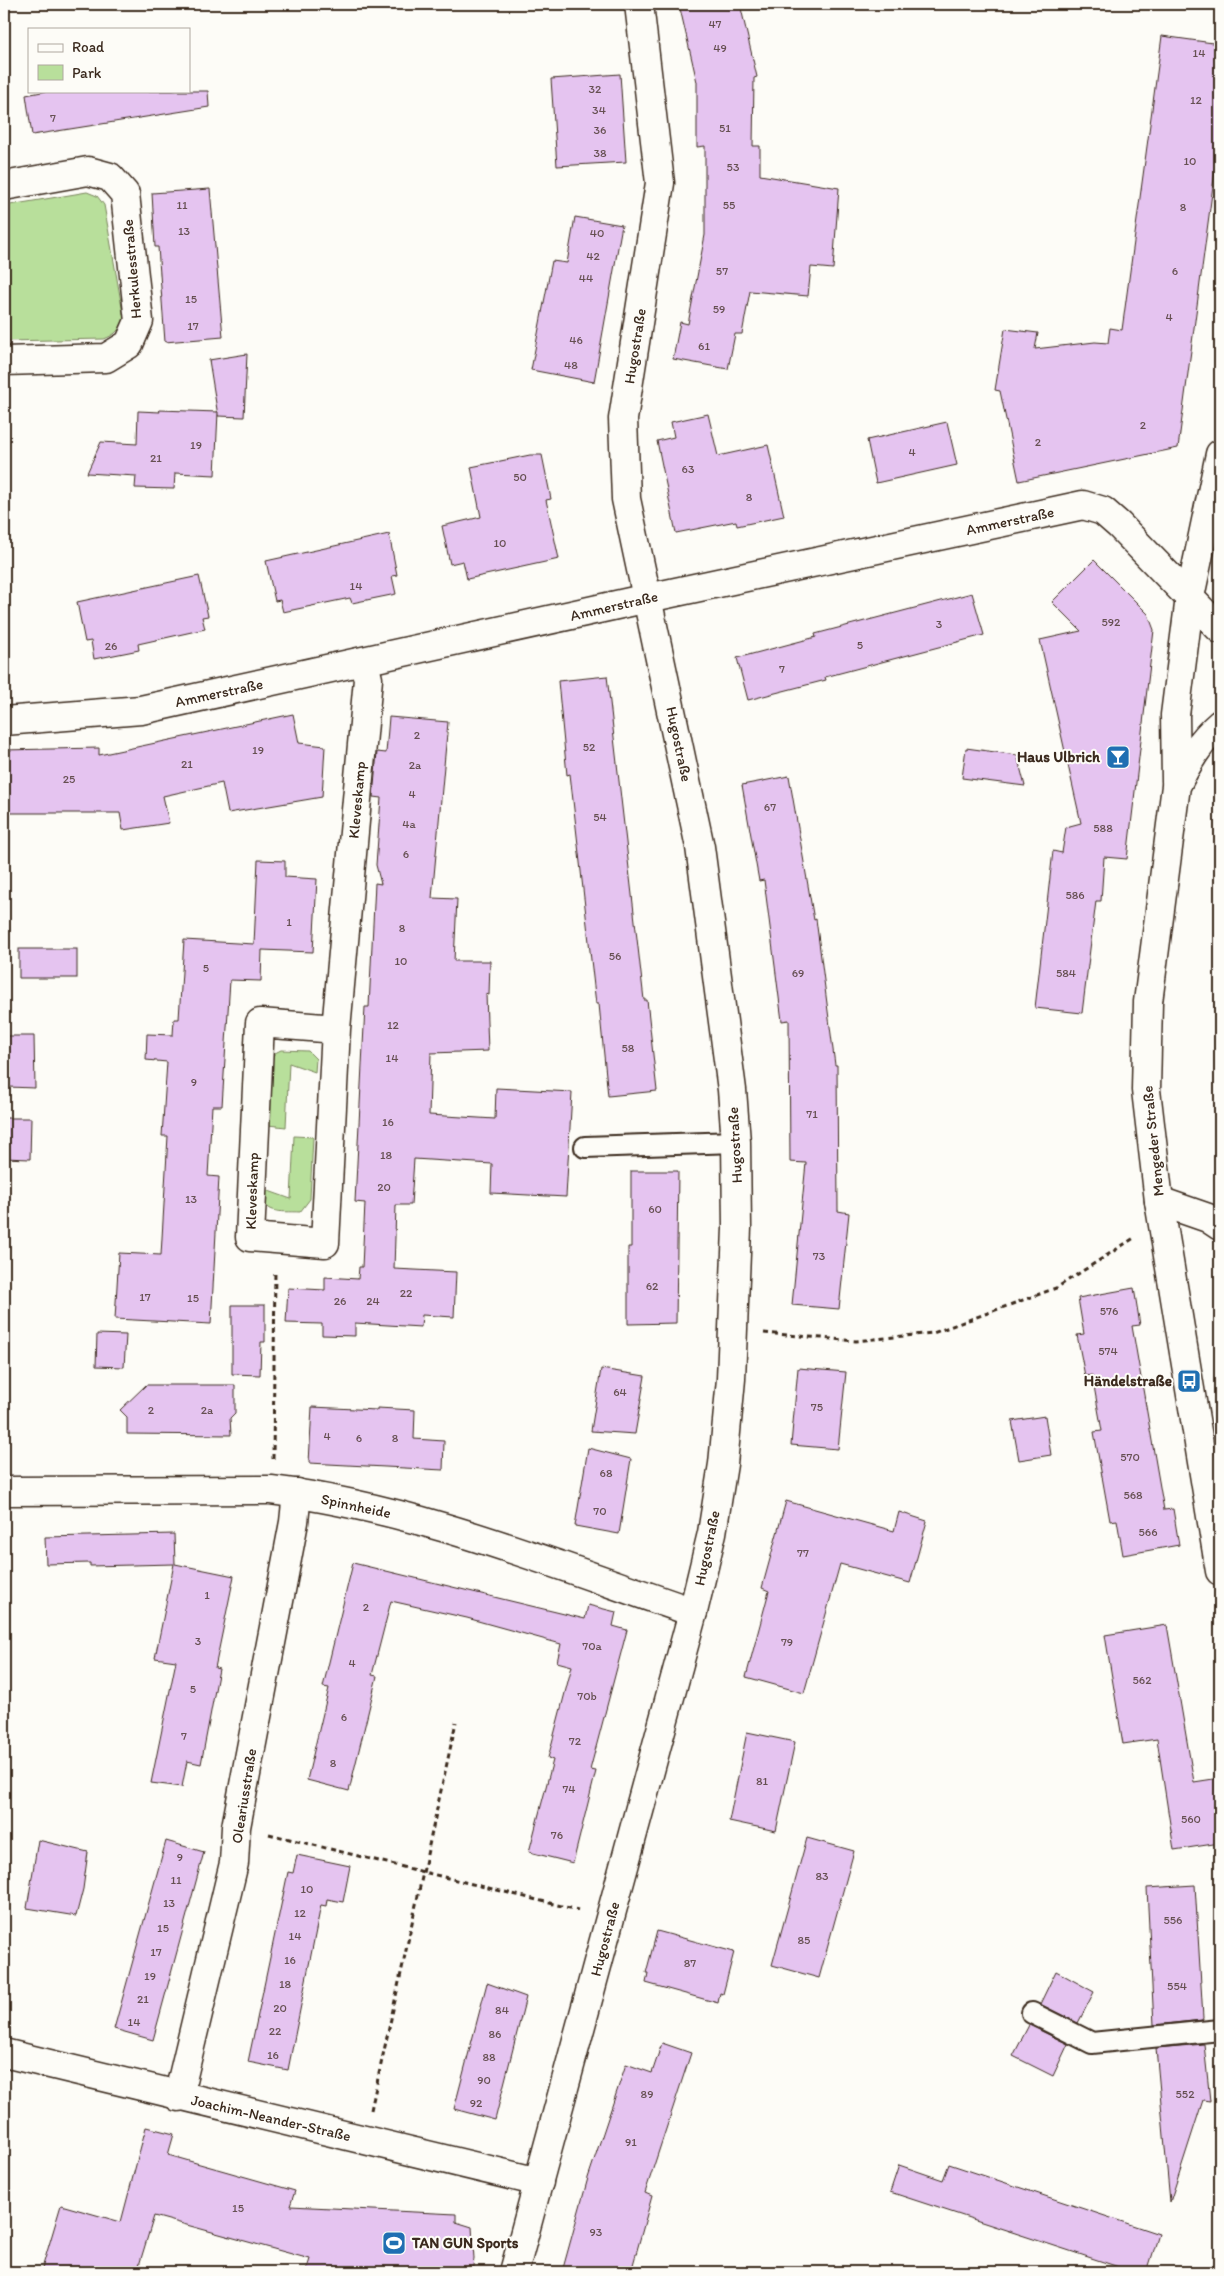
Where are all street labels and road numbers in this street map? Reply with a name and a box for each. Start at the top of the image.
street label: Herkulesstraße [119,218,145,320]
street label: Hugostraße [620,307,650,385]
street label: Ammerstraße [964,503,1056,539]
street label: Ammerstraße [568,587,660,625]
street label: Ammerstraße [173,675,265,711]
street label: Hugostraße [662,705,696,783]
street label: Kleveskamp [345,761,369,839]
street label: Mengeder Straße [1138,1085,1168,1197]
street label: Hugostraße [724,1106,746,1184]
street label: Kleveskamp [242,1152,262,1230]
street label: Spinnheide [319,1490,393,1522]
street label: Hugostraße [690,1509,724,1587]
street label: Oleariusstraße [228,1747,260,1845]
street label: Hugostraße [586,1900,624,1978]
street label: Joachim-Neander-Straße [189,2091,353,2145]

